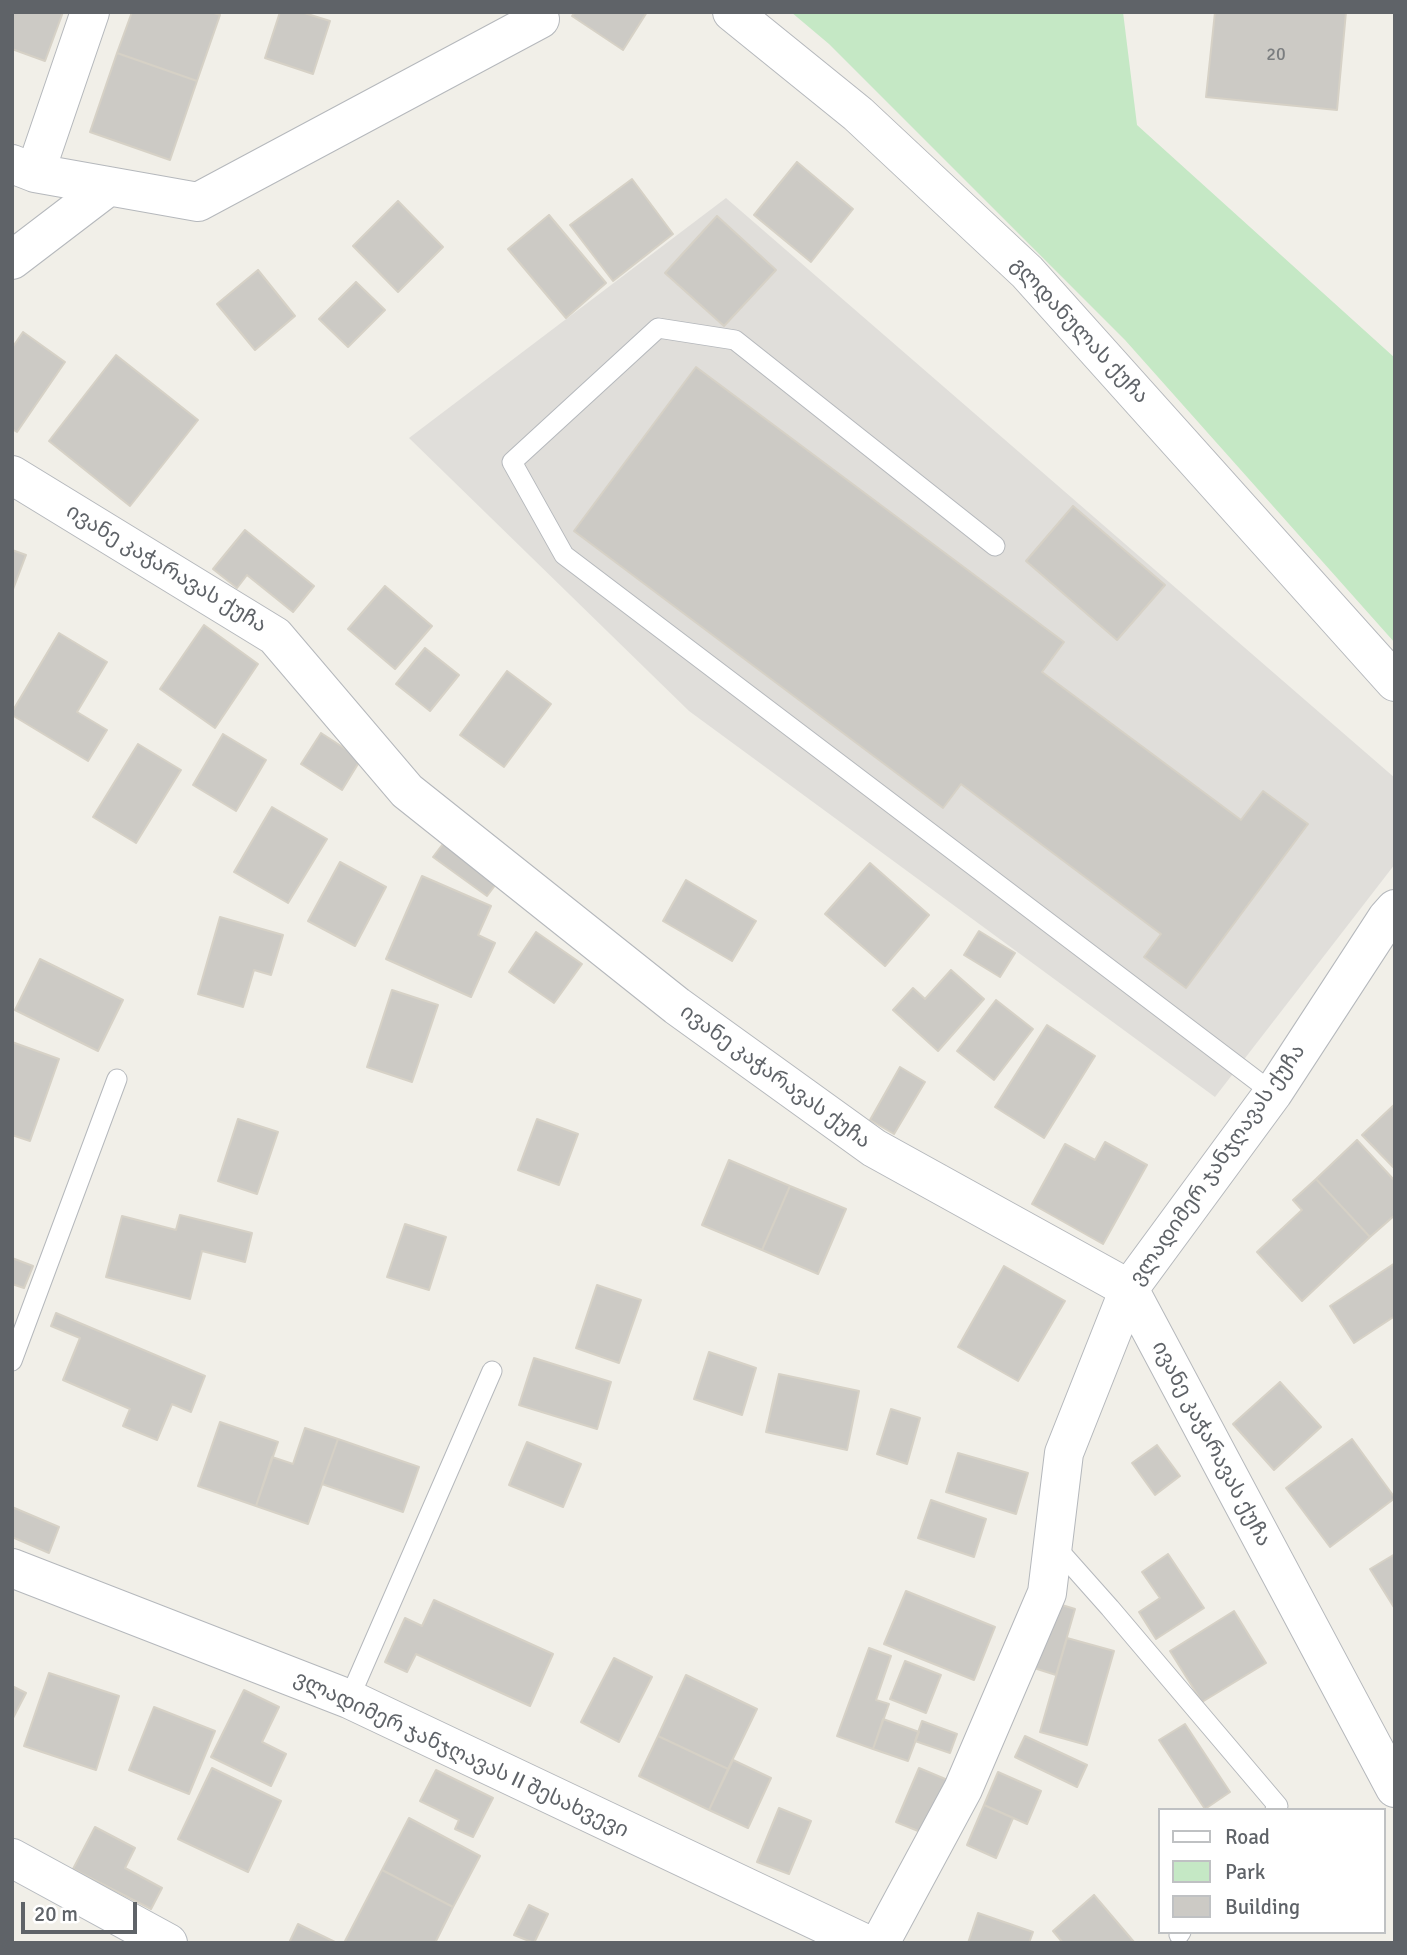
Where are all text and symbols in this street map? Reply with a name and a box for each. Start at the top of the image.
house number: 20 [1266,44,1286,66]
street label: გლდანულას ქუჩა [1005,253,1153,409]
street label: ივანე კაჭარავას ქუჩა [61,499,271,639]
street label: ივანე კაჭარავას ქუჩა [675,999,875,1155]
street label: ვლადიმერ ჯანჯღავას ქუჩა [1125,1040,1311,1290]
street label: ივანე კაჭარავას ქუჩა [1146,1337,1276,1551]
street label: ვლადიმერ ჯანჯღავას II შესახვევი [290,1666,632,1844]
legend [1158,1808,1386,1934]
text: Road [1225,1824,1270,1850]
text: Park [1225,1859,1265,1885]
scale bar [24,1888,140,1932]
text: Building [1225,1894,1300,1920]
text: 20 m [34,1901,78,1927]

